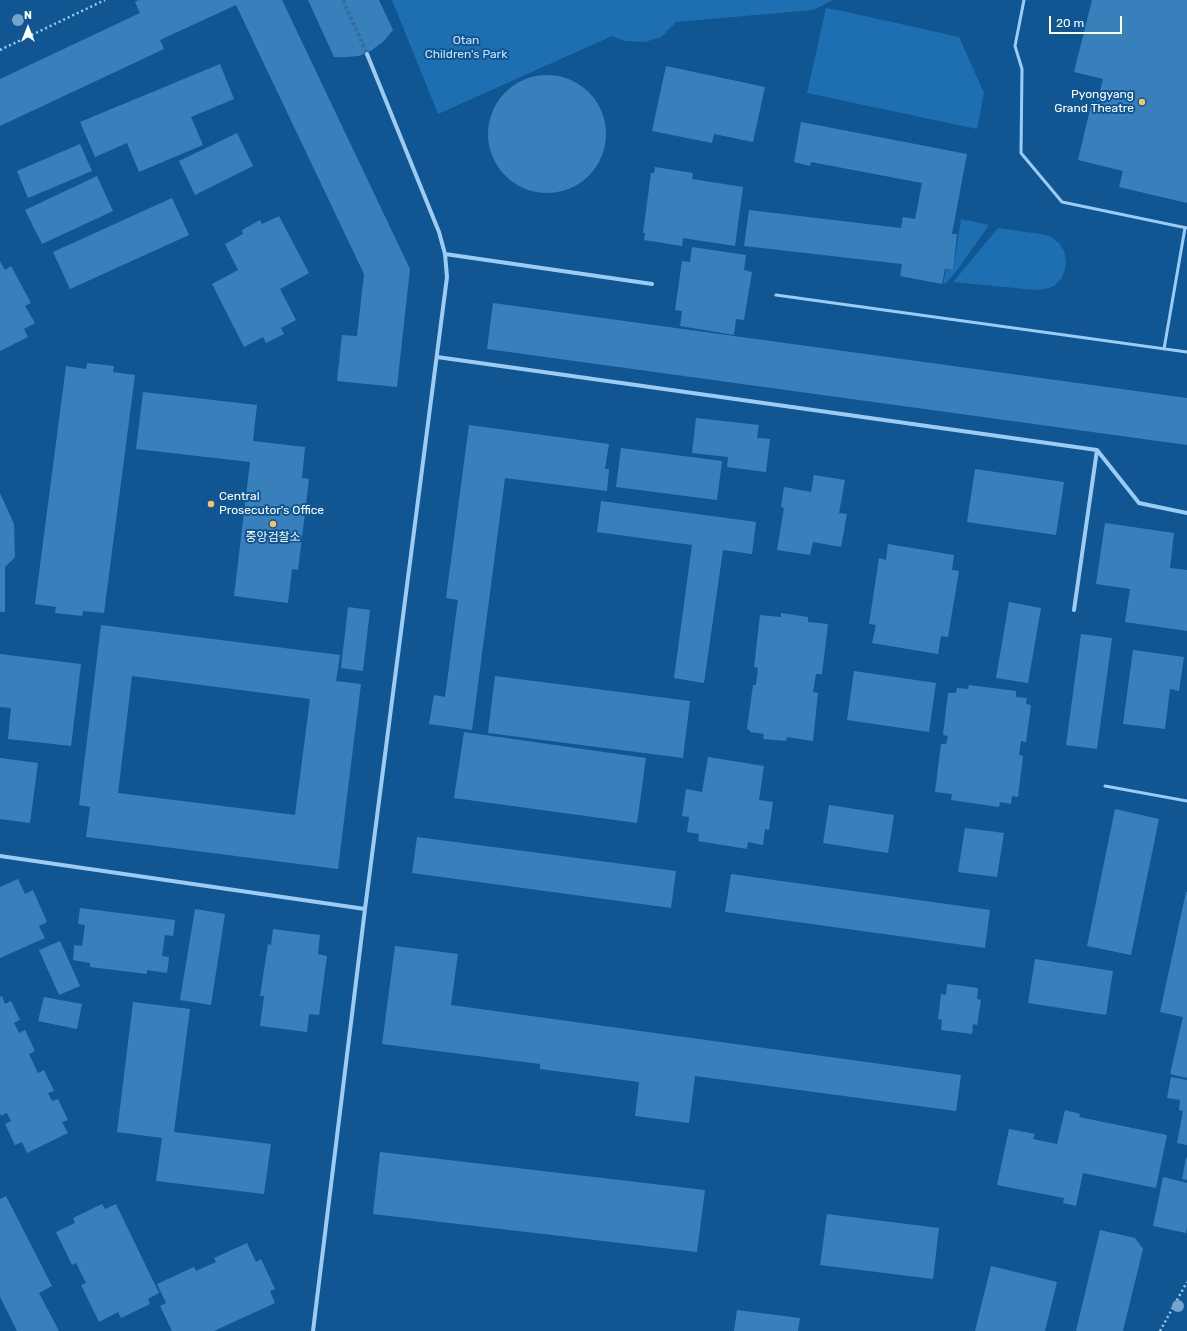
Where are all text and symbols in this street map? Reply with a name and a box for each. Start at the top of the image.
north arrow [8,8,48,48]
scale bar [1051,8,1124,34]
text: N [24,9,32,22]
text: 20 m [1056,16,1084,30]
park label: Otan Children's Park [425,34,507,62]
place label: Pyongyang Grand Theatre [1054,88,1134,116]
marker: Pyongyang Grand Theatre [1137,97,1147,107]
place label: Central Prosecutor's Office [219,490,324,518]
marker: Central Prosecutor's Office [206,499,216,509]
marker: 중앙검찰소 [268,519,278,529]
place label: 중앙검찰소 [245,531,301,545]

